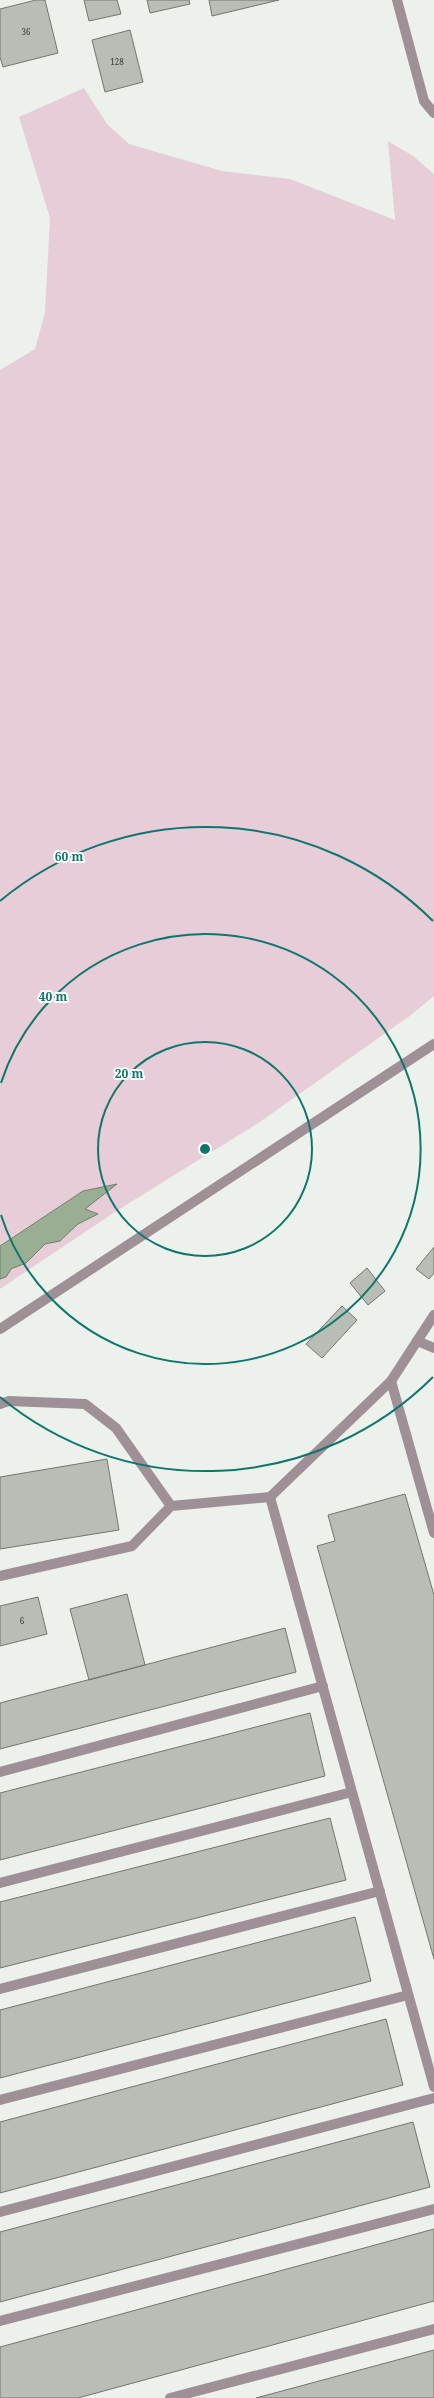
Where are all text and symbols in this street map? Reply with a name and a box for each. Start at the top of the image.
house number: 36 [22,26,31,37]
house number: 128 [110,56,124,67]
text: 60 m [55,848,83,865]
text: 40 m [39,988,67,1005]
text: 20 m [115,1065,143,1082]
centre of rings [198,1142,212,1156]
house number: 6 [20,1615,25,1626]

